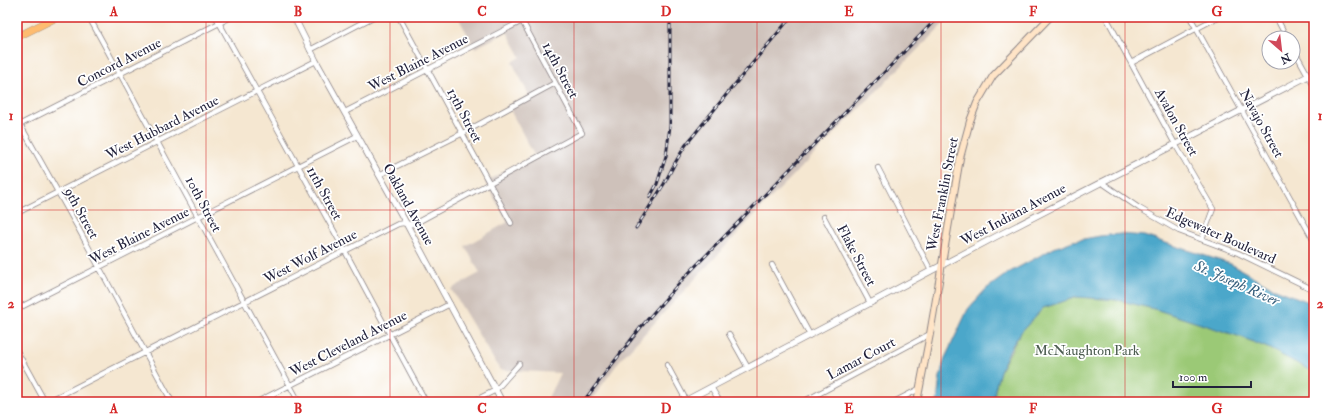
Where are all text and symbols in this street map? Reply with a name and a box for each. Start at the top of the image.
text: A [109,4,119,20]
text: B [294,4,302,20]
text: C [477,4,487,20]
text: D [661,4,672,20]
text: E [844,4,854,20]
text: F [1029,4,1038,20]
text: G [1212,4,1223,20]
street label: West Blaine Avenue [365,30,471,95]
north arrow [1261,30,1301,70]
street label: Concord Avenue [74,34,164,91]
street label: 14th Street [539,39,583,102]
text: N [1277,50,1294,67]
street label: 13th Street [443,85,486,146]
street label: Avalon Street [1151,85,1202,159]
street label: Navajo Street [1236,86,1288,161]
street label: West Hubbard Avenue [102,92,222,164]
text: 1 [9,108,14,124]
text: 1 [1318,108,1323,124]
street label: West Franklin Street [923,135,962,253]
street label: Oakland Avenue [379,160,438,248]
street label: 11th Street [303,164,346,223]
street label: 10th Street [182,173,226,235]
street label: West Indiana Avenue [957,179,1069,250]
street label: 9th Street [60,184,103,242]
street label: West Blaine Avenue [86,203,192,268]
street label: Edgewater Boulevard [1163,204,1279,267]
street label: Flake Street [833,222,880,289]
street label: West Wolf Avenue [260,226,360,288]
water label: St. Joseph River [1190,256,1284,311]
text: 2 [8,296,15,312]
text: 2 [1317,296,1324,312]
street label: West Cleveland Avenue [286,306,410,381]
street label: Lamar Court [824,333,899,383]
park label: McNaughton Park [1034,342,1140,359]
scale bar [1173,363,1251,389]
text: 100 m [1179,370,1208,385]
text: A [109,401,119,417]
text: B [294,401,302,417]
text: C [477,401,487,417]
text: D [661,401,672,417]
text: E [844,401,854,417]
text: F [1029,401,1038,417]
text: G [1212,401,1223,417]

